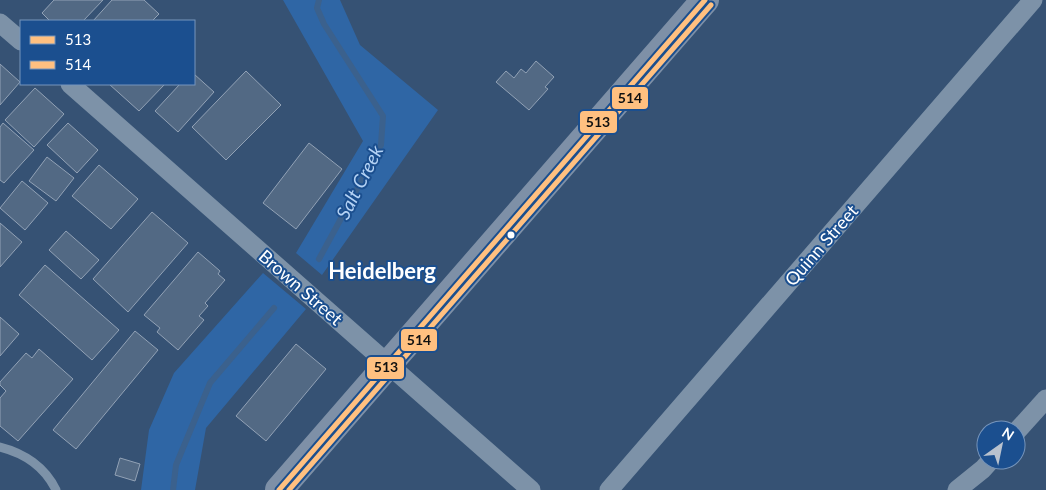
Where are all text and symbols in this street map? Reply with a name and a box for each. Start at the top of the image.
legend [20,20,195,85]
text: 513 [65,30,91,48]
text: 514 [65,55,91,73]
line badge: 514 [611,86,649,110]
text: 514 [618,89,642,106]
line badge: 513 [579,110,618,134]
text: 513 [586,113,610,130]
water label: Salt Creek [331,140,388,223]
street label: Quinn Street [780,199,863,290]
unlabelled marker [506,230,516,240]
street label: Brown Street [255,245,348,330]
district label: Heidelberg [328,257,436,284]
line badge: 514 [400,328,438,352]
text: 514 [407,331,431,348]
line badge: 513 [366,356,405,380]
text: 513 [374,358,398,375]
north arrow [976,420,1026,470]
text: N [999,424,1018,444]

